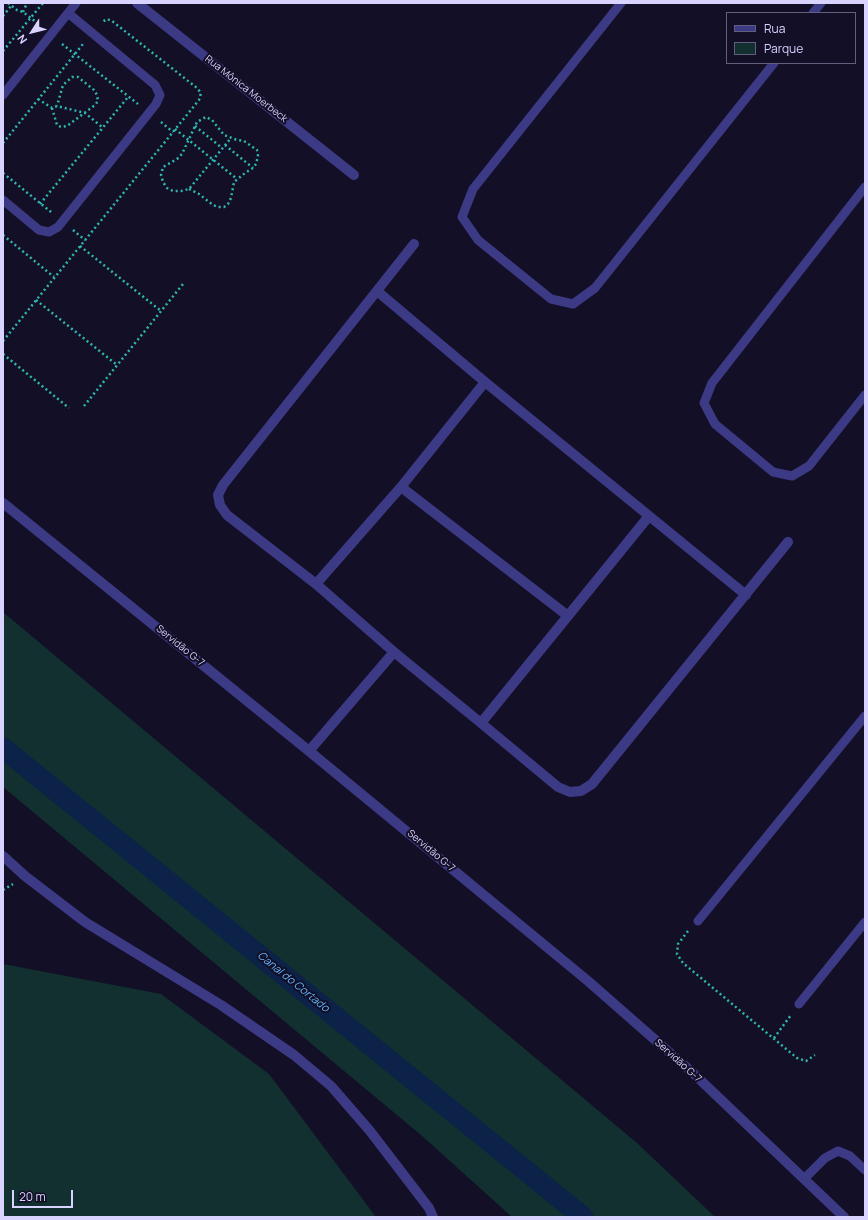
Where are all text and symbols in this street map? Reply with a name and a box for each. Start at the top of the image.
north arrow [12,12,52,52]
legend [726,12,856,64]
text: Rua [764,20,785,37]
text: N [13,32,30,47]
text: Parque [764,40,803,57]
street label: Rua Mônica Moerbeck [202,53,290,125]
street label: Servidão G-7 [153,623,207,669]
street label: Servidão G-7 [405,828,457,874]
water label: Canal do Cortado [254,949,332,1015]
street label: Servidão G-7 [652,1037,704,1085]
scale bar [14,1182,75,1208]
text: 20 m [19,1188,46,1205]

